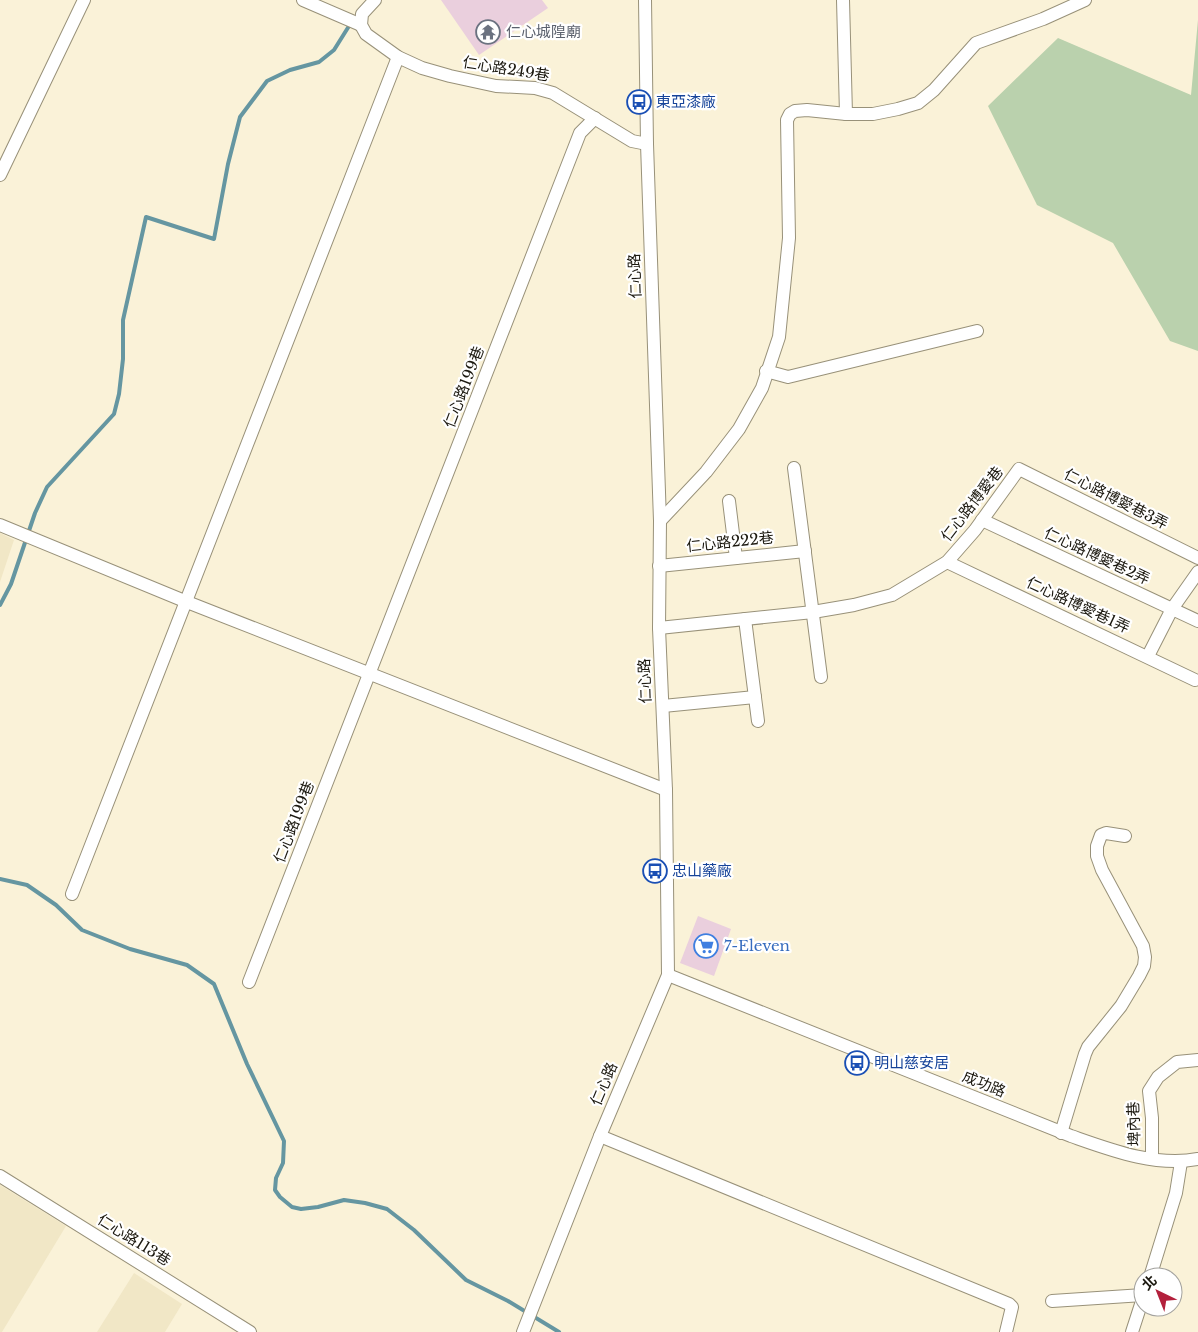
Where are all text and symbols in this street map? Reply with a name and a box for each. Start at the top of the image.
temple icon: 仁心城隍廟 [475,19,501,45]
place label: 仁心城隍廟 [506,22,581,41]
street label: 仁心路249巷 [461,52,551,85]
bus stop icon: 東亞漆廠 [626,89,652,115]
place label: 東亞漆廠 [656,92,716,111]
street label: 仁心路 [624,253,645,299]
street label: 仁心路199巷 [439,343,488,430]
street label: 仁心路博愛巷 [936,462,1007,545]
street label: 仁心路博愛巷3弄 [1061,464,1171,533]
street label: 仁心路博愛巷2弄 [1041,523,1153,588]
street label: 仁心路222巷 [685,527,775,556]
street label: 仁心路博愛巷1弄 [1024,572,1133,637]
street label: 仁心路 [634,658,655,704]
street label: 仁心路199巷 [269,778,318,865]
bus stop icon: 忠山藥廠 [642,858,668,884]
place label: 忠山藥廠 [672,861,732,880]
supermarket icon: 7-Eleven [693,933,719,959]
place label: 7-Eleven [724,936,790,955]
bus stop icon: 明山慈安居 [844,1050,870,1076]
place label: 明山慈安居 [874,1053,949,1072]
street label: 仁心路 [586,1059,621,1108]
street label: 成功路 [960,1066,1009,1101]
street label: 埤內巷 [1123,1101,1144,1147]
street label: 仁心路113巷 [94,1210,174,1270]
north arrow [1133,1267,1183,1317]
text: 北 [1138,1271,1160,1294]

